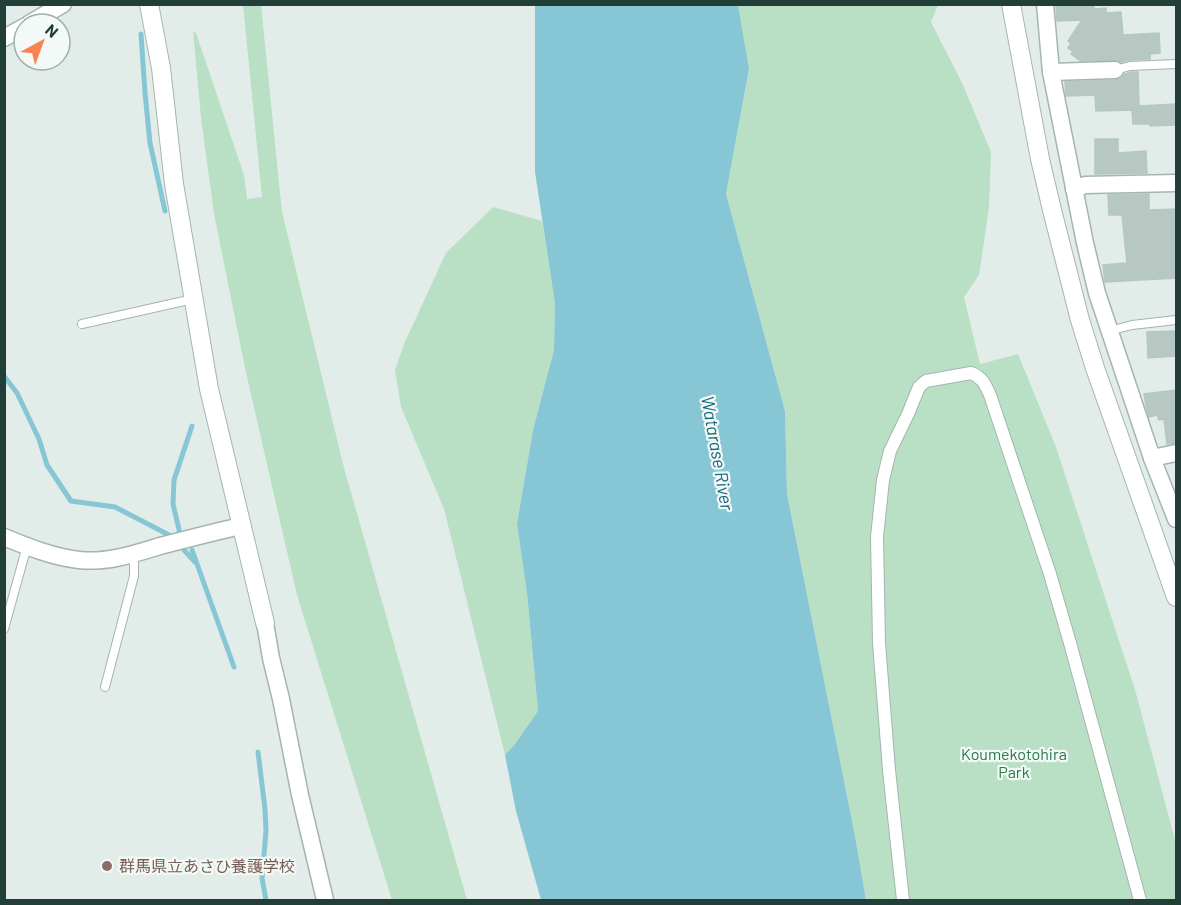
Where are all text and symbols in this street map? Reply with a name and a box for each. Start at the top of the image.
north arrow [12,12,72,72]
text: N [42,20,62,41]
water label: Watarase River [697,394,739,512]
park label: Koumekotohira Park [961,744,1067,781]
place label: 群馬県立あさひ養護学校 [119,856,295,875]
marker: 群馬県立あさひ養護学校 [100,859,114,873]

